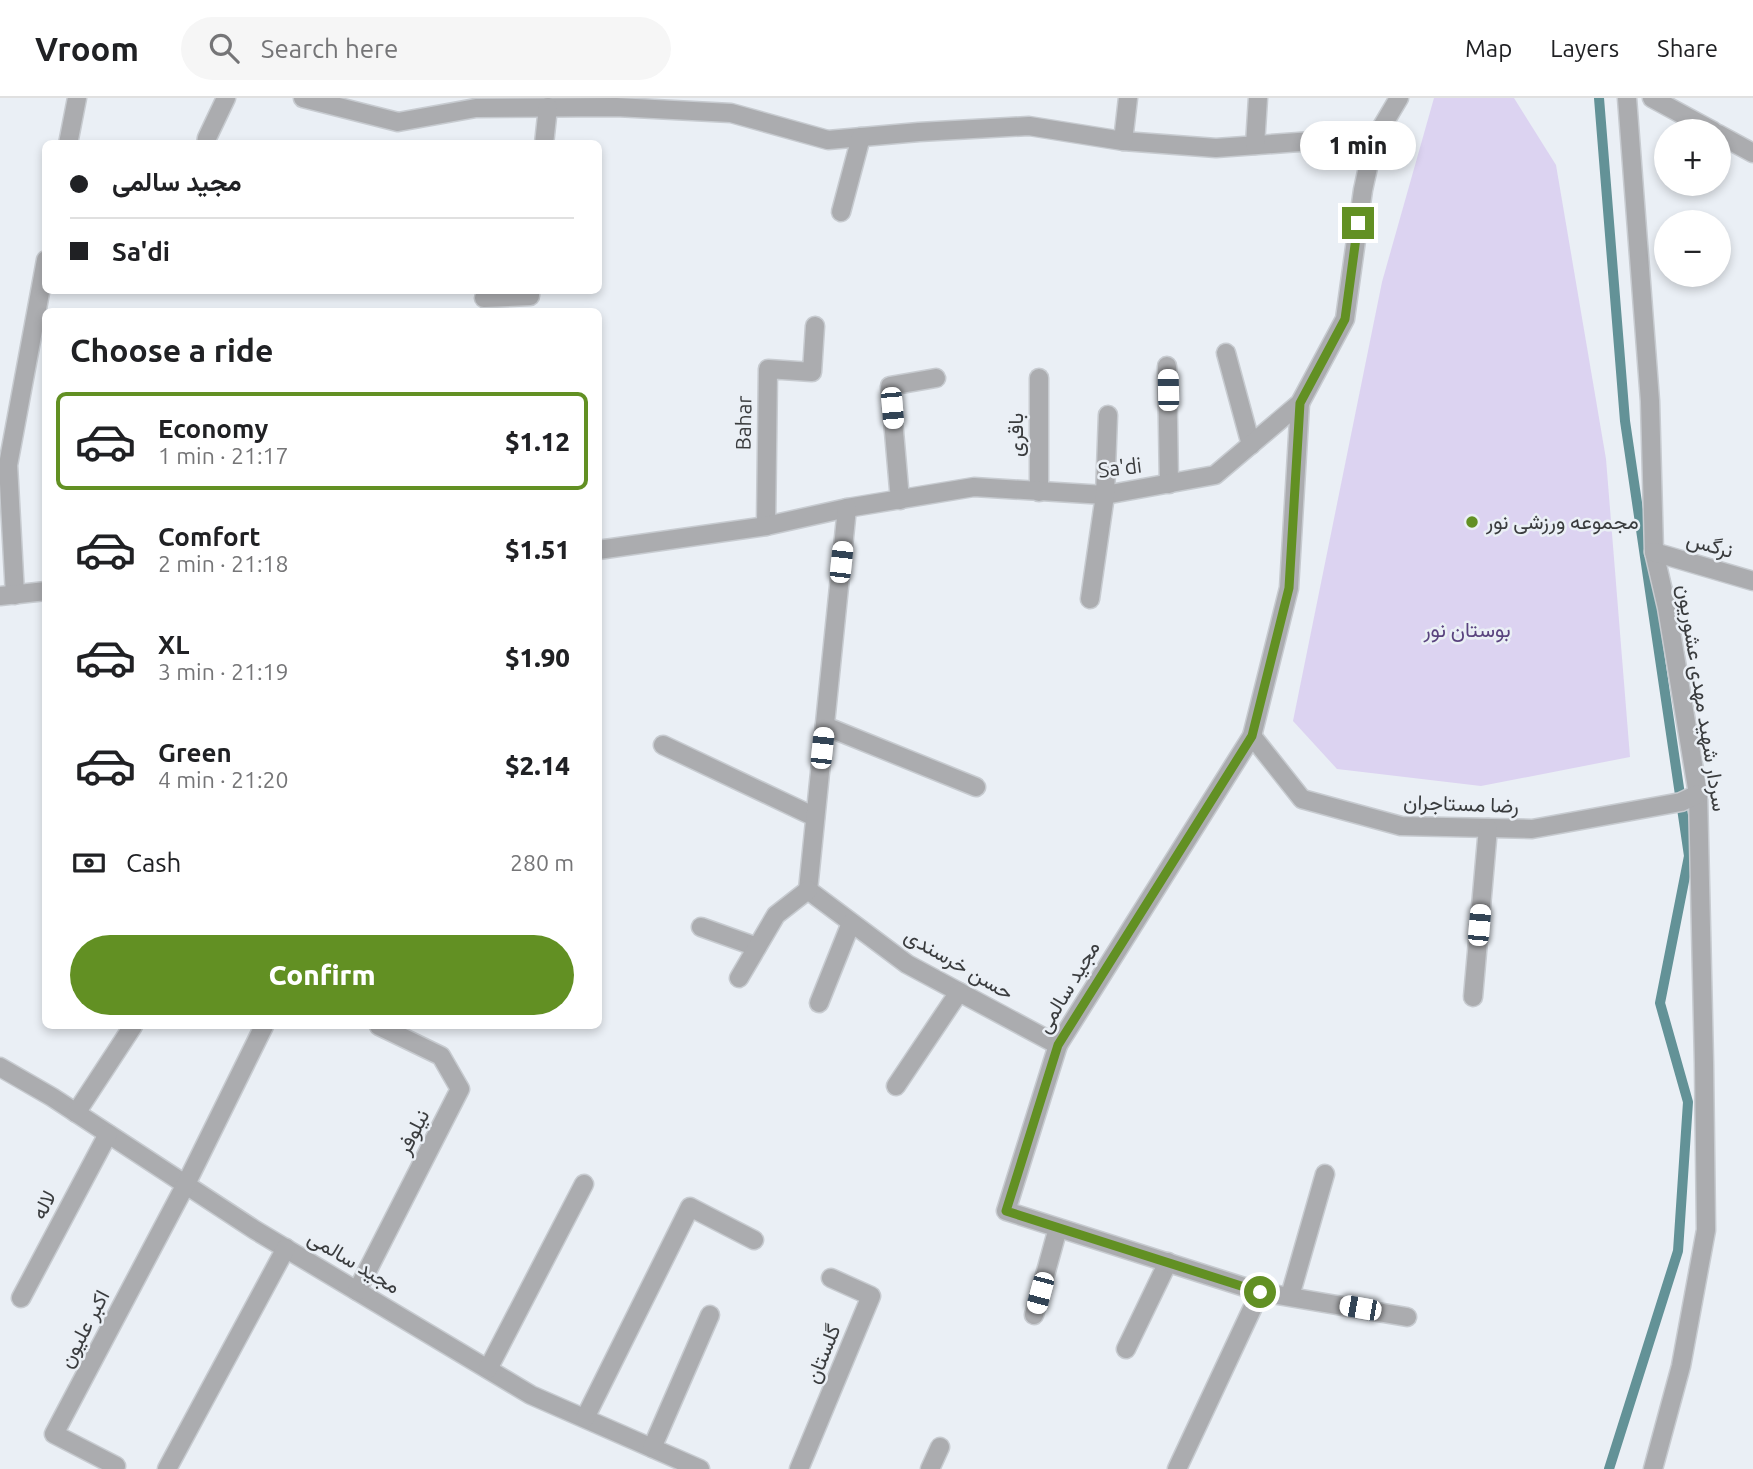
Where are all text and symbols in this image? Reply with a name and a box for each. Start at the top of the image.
search box [181,17,671,80]
icon: search [205,29,243,67]
text: Vroom [35,30,139,67]
text: Search here [261,34,398,63]
text: Map [1465,35,1512,62]
text: Layers [1550,35,1619,62]
text: Share [1657,35,1718,62]
map controls [1654,119,1731,287]
button: + [1654,119,1731,196]
callout: 1 min [1300,122,1416,170]
text: 1 min [1329,133,1387,158]
text: مجید سالمی [112,167,242,196]
route end [1342,207,1374,239]
button: − [1654,210,1731,287]
text: Sa'di [112,237,170,266]
text: Choose a ride [70,332,273,368]
car [1158,369,1179,411]
car [880,386,905,430]
street label: Bahar [731,395,755,451]
icon: car [74,410,137,473]
street label: باقری [1003,413,1029,457]
text: Economy [158,414,268,443]
text: $1.12 [505,427,570,456]
text: 1 min · 21:17 [158,443,289,468]
street label: Sa'di [1097,452,1143,482]
place label: مجموعه ورزشی نور [1485,509,1639,535]
marker: مجموعه ورزشی نور [1464,514,1480,530]
icon: car [74,518,137,581]
text: Comfort [158,522,261,551]
street label: نرگس [1684,526,1736,564]
text: $1.51 [505,535,570,564]
car [829,540,854,584]
text: 2 min · 21:18 [158,551,289,576]
street label: سردار شهید مهدی عشوریون [1671,583,1733,813]
park label: بوستان نور [1422,617,1511,643]
icon: car [74,626,137,689]
text: XL [158,630,189,659]
text: $1.90 [505,643,570,672]
text: 3 min · 21:19 [158,659,289,684]
car [810,726,835,770]
icon: car [74,734,137,797]
text: Green [158,738,232,767]
text: $2.14 [505,751,570,780]
text: 4 min · 21:20 [158,767,289,792]
street label: رضا مستاجران [1403,789,1519,819]
icon: cash [70,844,108,882]
text: Cash [126,848,181,877]
text: 280 m [510,850,574,875]
car [1467,903,1492,947]
street label: حسن خرسندی [900,922,1018,1006]
button: Confirm [70,935,574,1015]
street label: مجید سالمی [1030,936,1105,1037]
street label: نیلوفر [390,1105,435,1160]
street label: لاله [26,1186,60,1223]
street label: مجید سالمی [304,1224,405,1299]
car [1025,1270,1056,1316]
route start [1244,1276,1276,1308]
street label: اکبر علیون [53,1286,115,1372]
car [1338,1294,1383,1322]
street label: گلستان [799,1321,846,1387]

